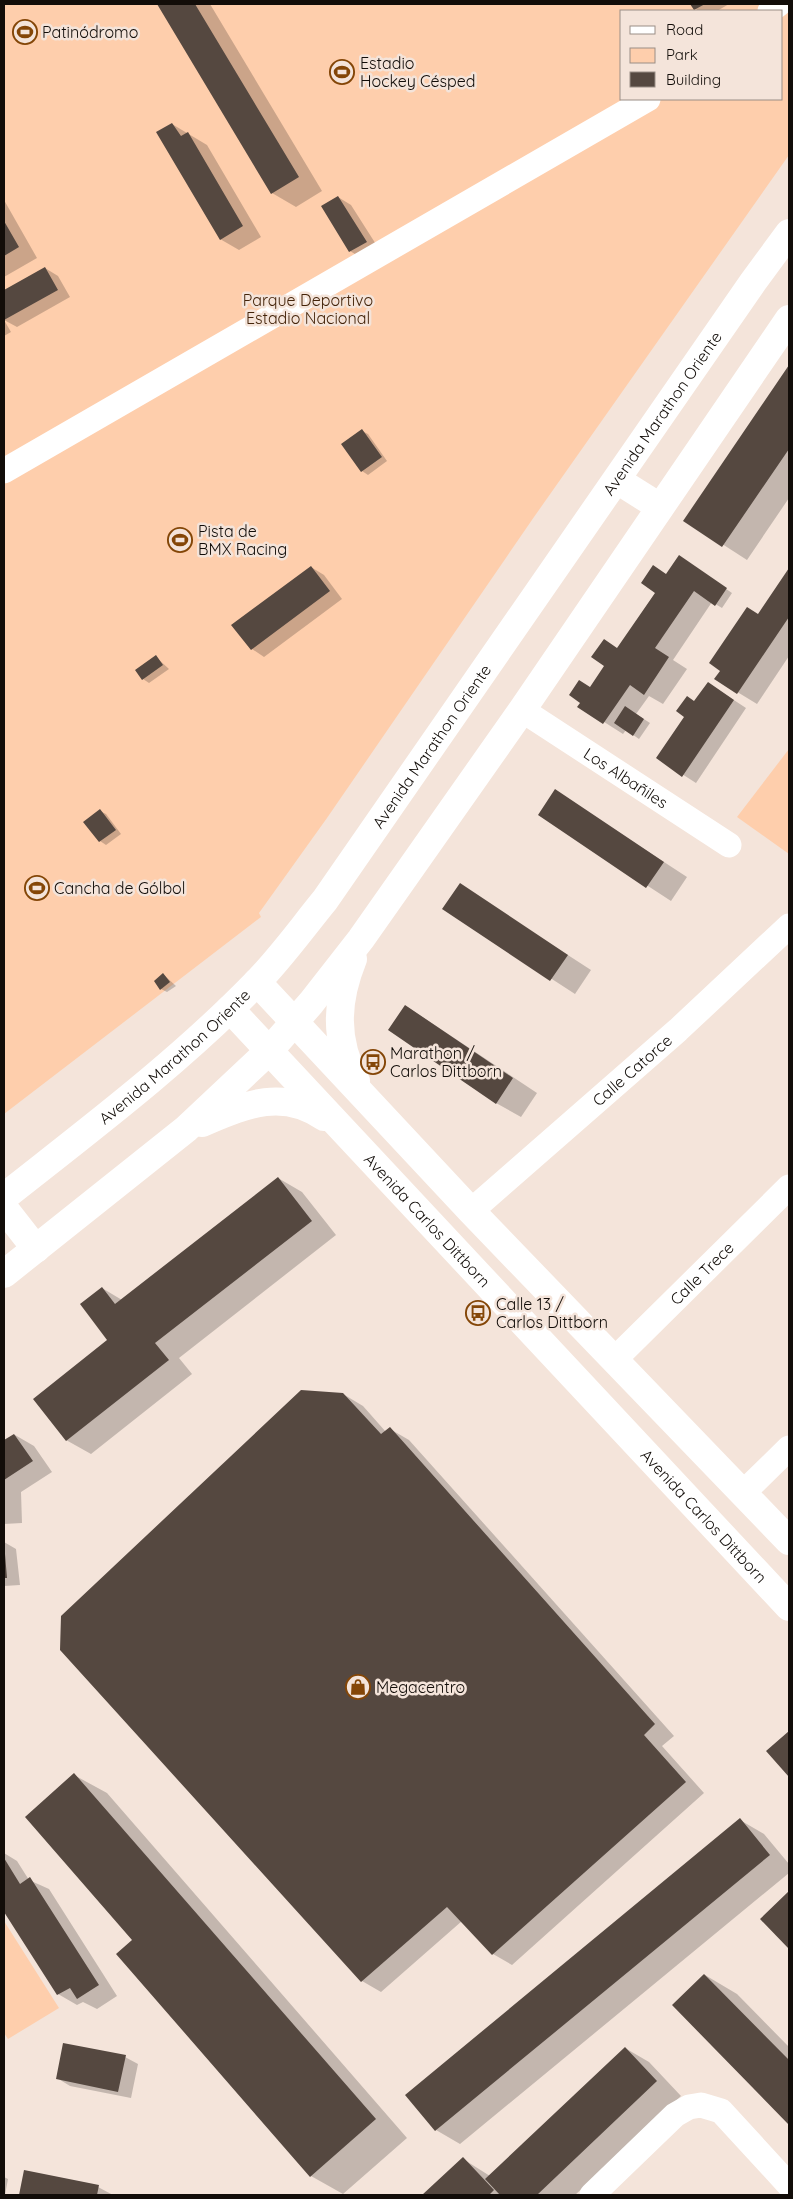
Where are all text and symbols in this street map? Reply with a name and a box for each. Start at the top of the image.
legend [620,10,783,100]
sports icon: Patinódromo [12,19,38,45]
text: Road [666,20,703,39]
place label: Patinódromo [42,22,138,42]
text: Park [666,45,698,64]
place label: Estadio Hockey Césped [360,53,476,91]
sports icon: Estadio Hockey Césped [329,59,355,85]
text: Building [666,70,721,89]
park label: Parque Deportivo Estadio Nacional [243,290,373,328]
street label: Avenida Marathon Oriente [598,327,726,499]
place label: Pista de BMX Racing [198,521,287,559]
sports icon: Pista de BMX Racing [167,527,193,553]
street label: Avenida Marathon Oriente [368,660,495,832]
street label: Los Albañiles [580,743,672,812]
sports icon: Cancha de Gólbol [24,875,50,901]
place label: Cancha de Gólbol [54,878,185,898]
street label: Avenida Marathon Oriente [95,985,254,1128]
street label: Calle Catorce [588,1030,676,1110]
place label: Marathon / Carlos Dittborn [390,1043,502,1081]
bus stop icon: Marathon / Carlos Dittborn [360,1049,386,1075]
street label: Avenida Carlos Dittborn [360,1149,495,1291]
street label: Calle Trece [666,1237,738,1309]
place label: Calle 13 / Carlos Dittborn [496,1294,608,1332]
bus stop icon: Calle 13 / Carlos Dittborn [465,1300,491,1326]
street label: Avenida Carlos Dittborn [637,1445,771,1587]
shop icon: Megacentro [345,1674,371,1700]
place label: Megacentro [376,1677,465,1697]

